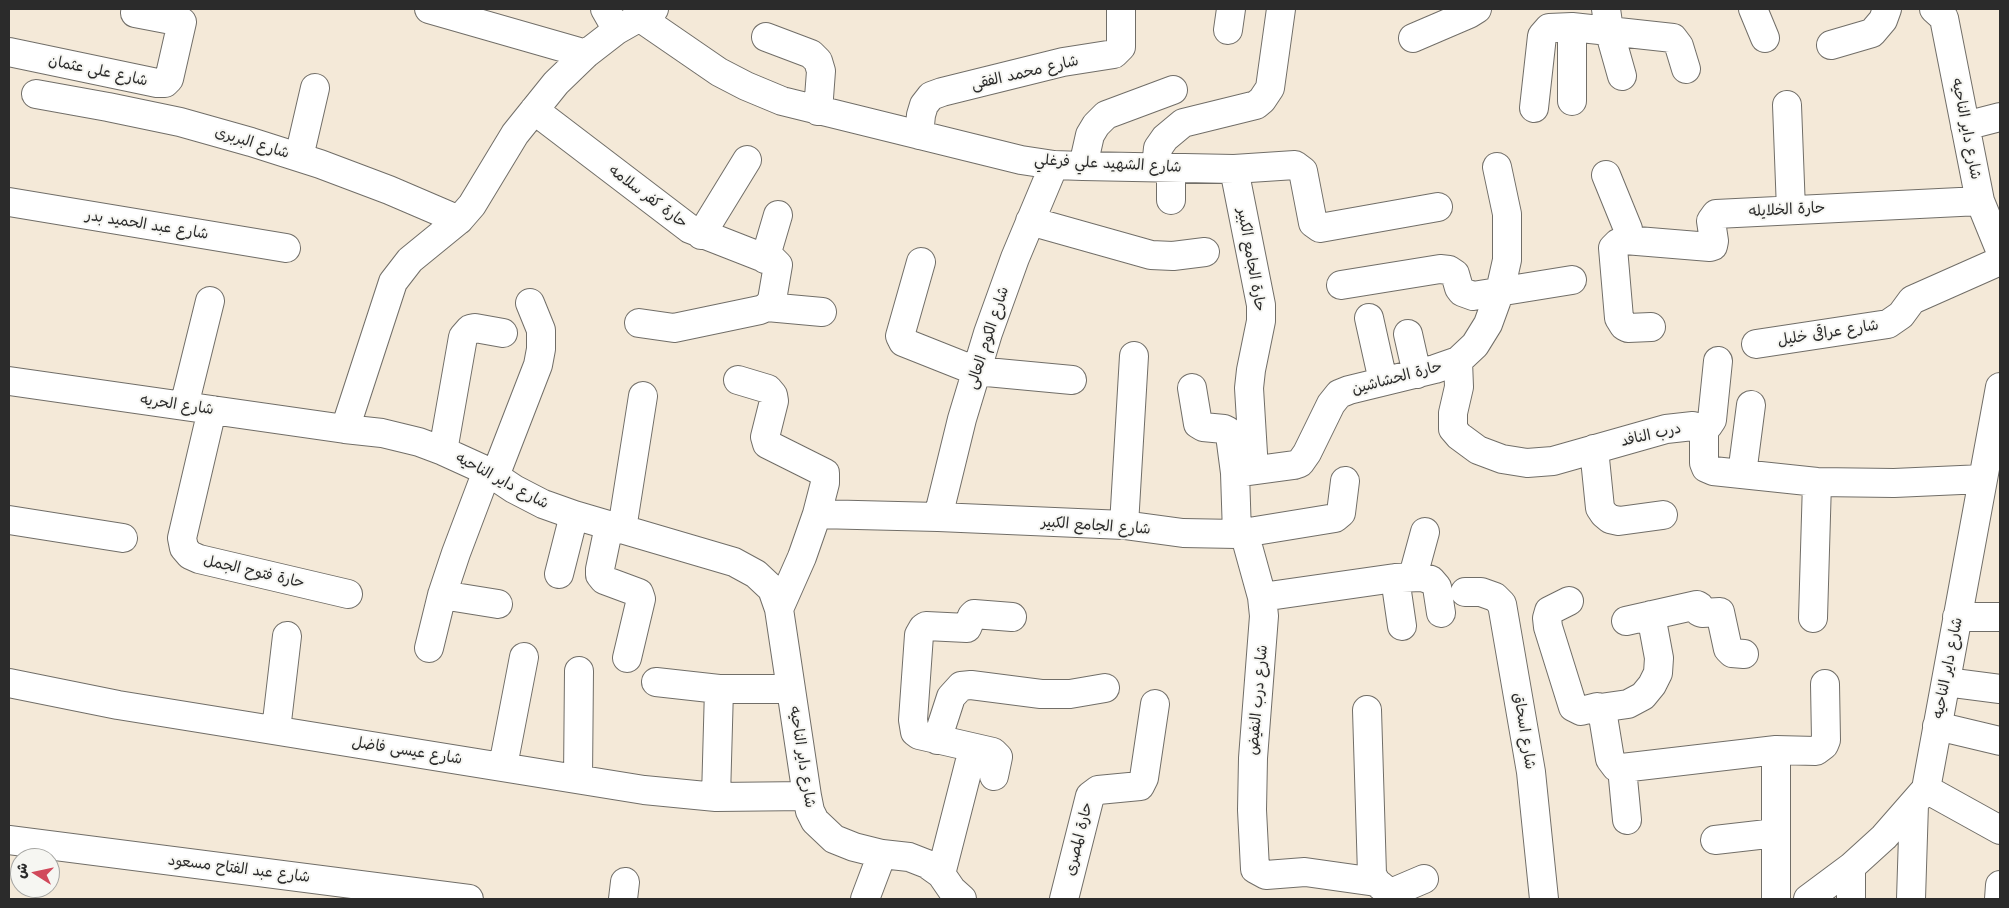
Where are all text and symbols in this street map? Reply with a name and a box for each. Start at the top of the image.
street label: شارع على عثمان [47,52,149,90]
street label: شارع محمد الفقى [970,52,1080,94]
street label: شارع داير الناحيه [1947,77,1985,181]
street label: شارع البربرى [213,123,291,163]
street label: شارع الشهيد علي فرغلي [1034,151,1182,177]
street label: حارة كفر سلامه [605,162,691,232]
street label: حارة الخلايله [1748,199,1826,221]
street label: شارع عبد الحميد بدر [84,206,210,244]
street label: حارة الجامع الكبير [1233,207,1269,313]
street label: شارع الكوم العالى [963,284,1013,392]
street label: شارع عراقى خليل [1776,316,1880,350]
street label: حارة الحشاشين [1350,357,1444,399]
street label: شارع الحريه [139,391,215,419]
street label: درب النافد [1619,419,1683,451]
street label: شارع داير الناحيه [452,449,552,513]
street label: شارع الجامع الكبير [1041,513,1151,539]
street label: حارة فتوح الجمل [202,552,306,592]
street label: شارع داير الناحيه [1929,616,1967,720]
street label: شارع درب النفيض [1244,644,1272,756]
street label: شارع اسحاق [1509,691,1539,771]
street label: شارع داير الناحيه [785,705,819,809]
street label: شارع عيسى فاضل [351,733,463,769]
street label: حارة المصرى [1061,800,1097,878]
north arrow [10,848,60,898]
street label: شارع عبد الفتاح مسعود [167,851,311,887]
text: ش [9,861,32,880]

